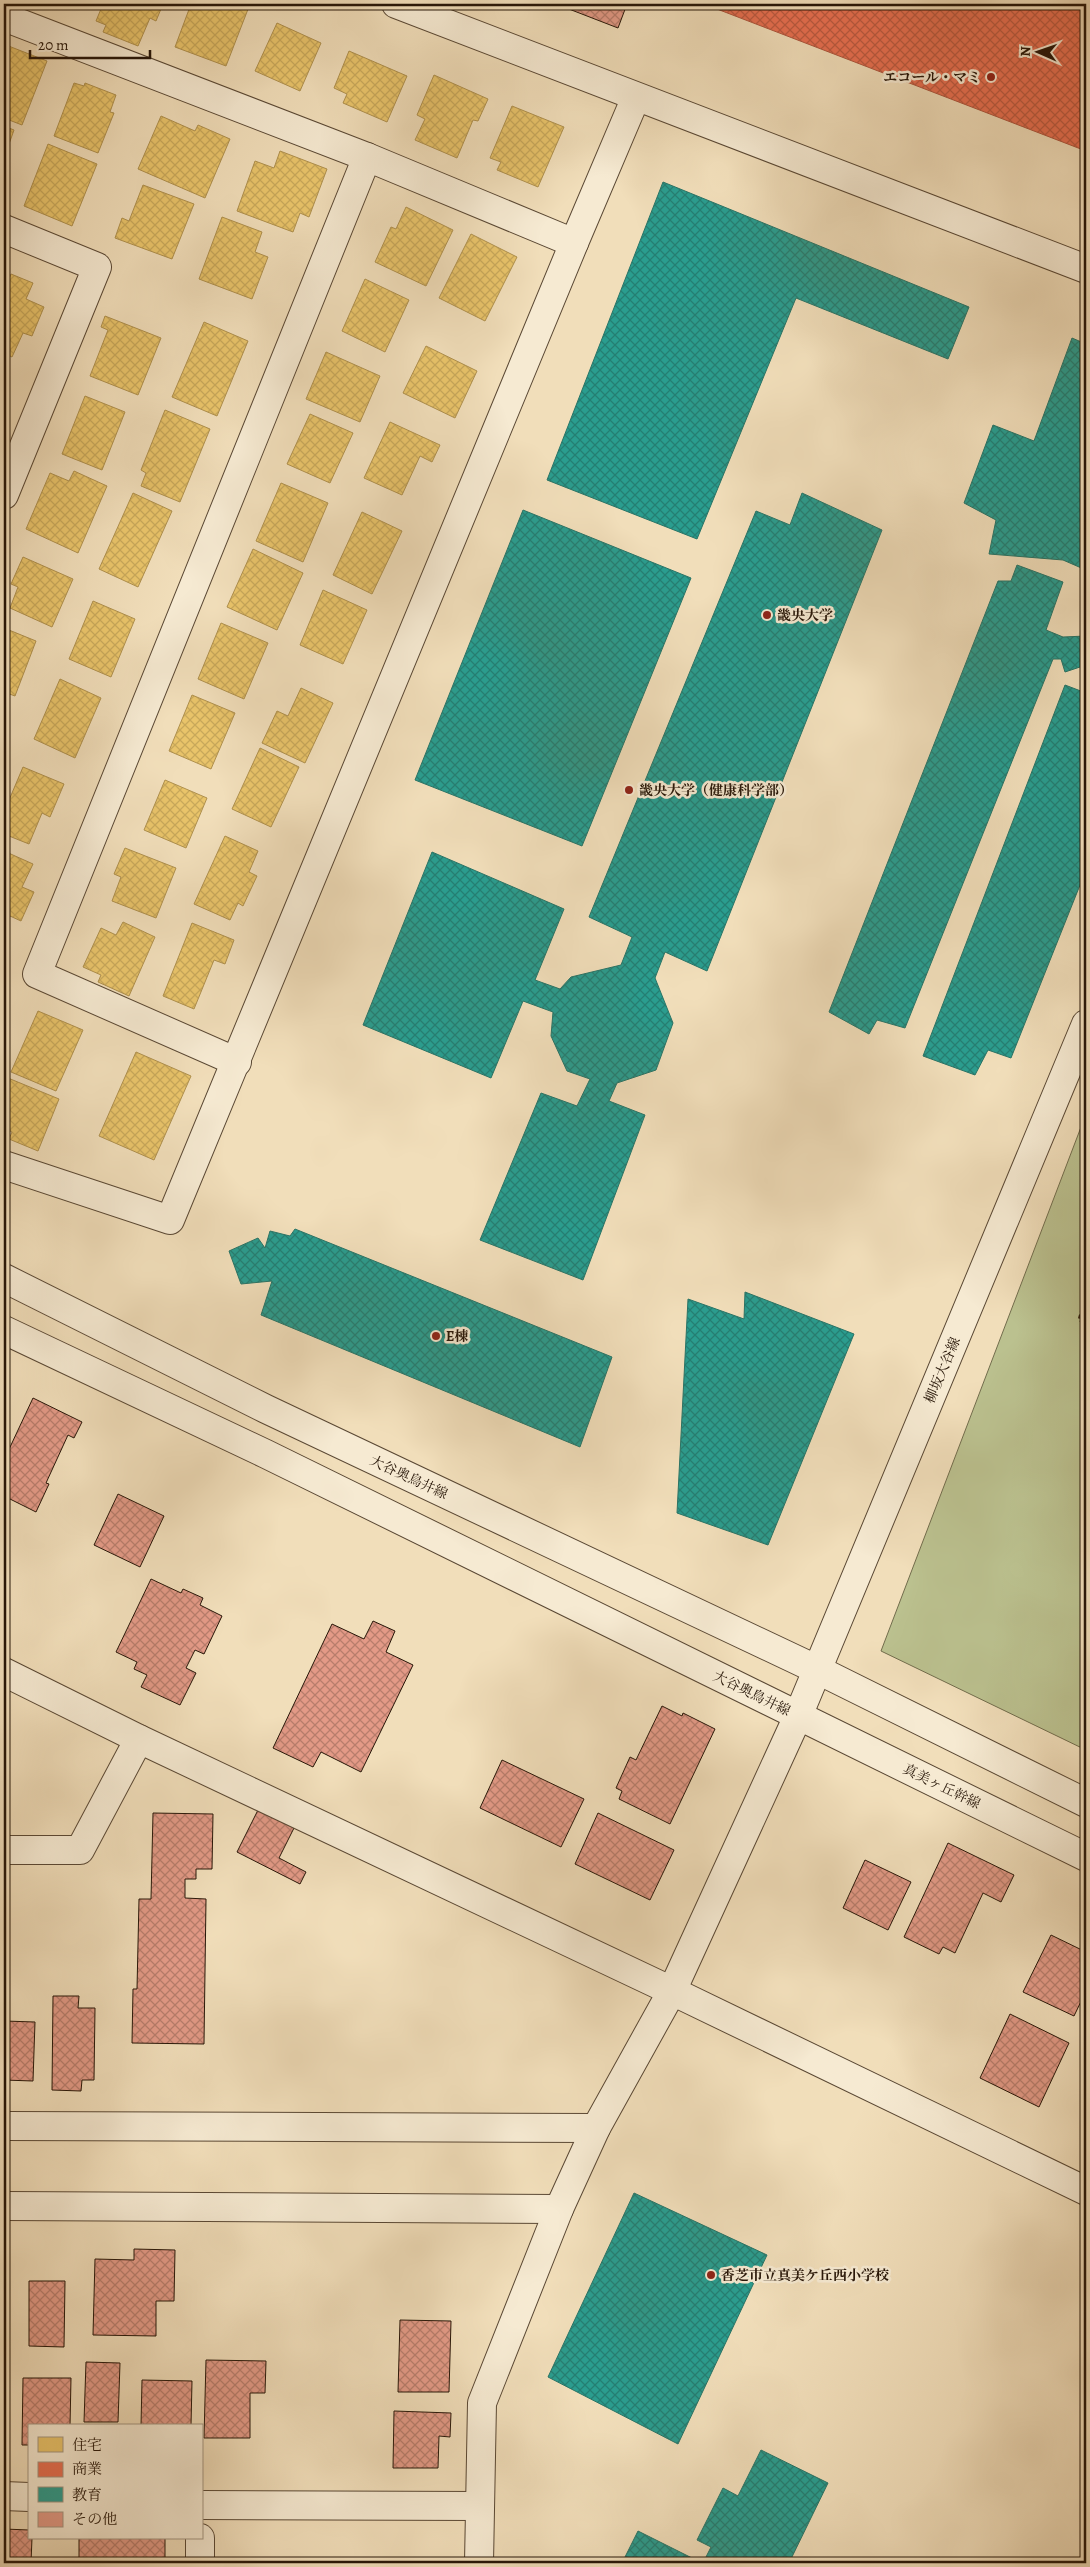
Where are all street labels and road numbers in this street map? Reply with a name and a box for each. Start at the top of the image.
street label: 柳坂大谷線 [920,1334,965,1406]
street label: 大谷奥鳥井線 [367,1451,451,1504]
street label: 大谷奥鳥井線 [710,1666,794,1720]
street label: 真美ヶ丘幹線 [900,1759,984,1813]

